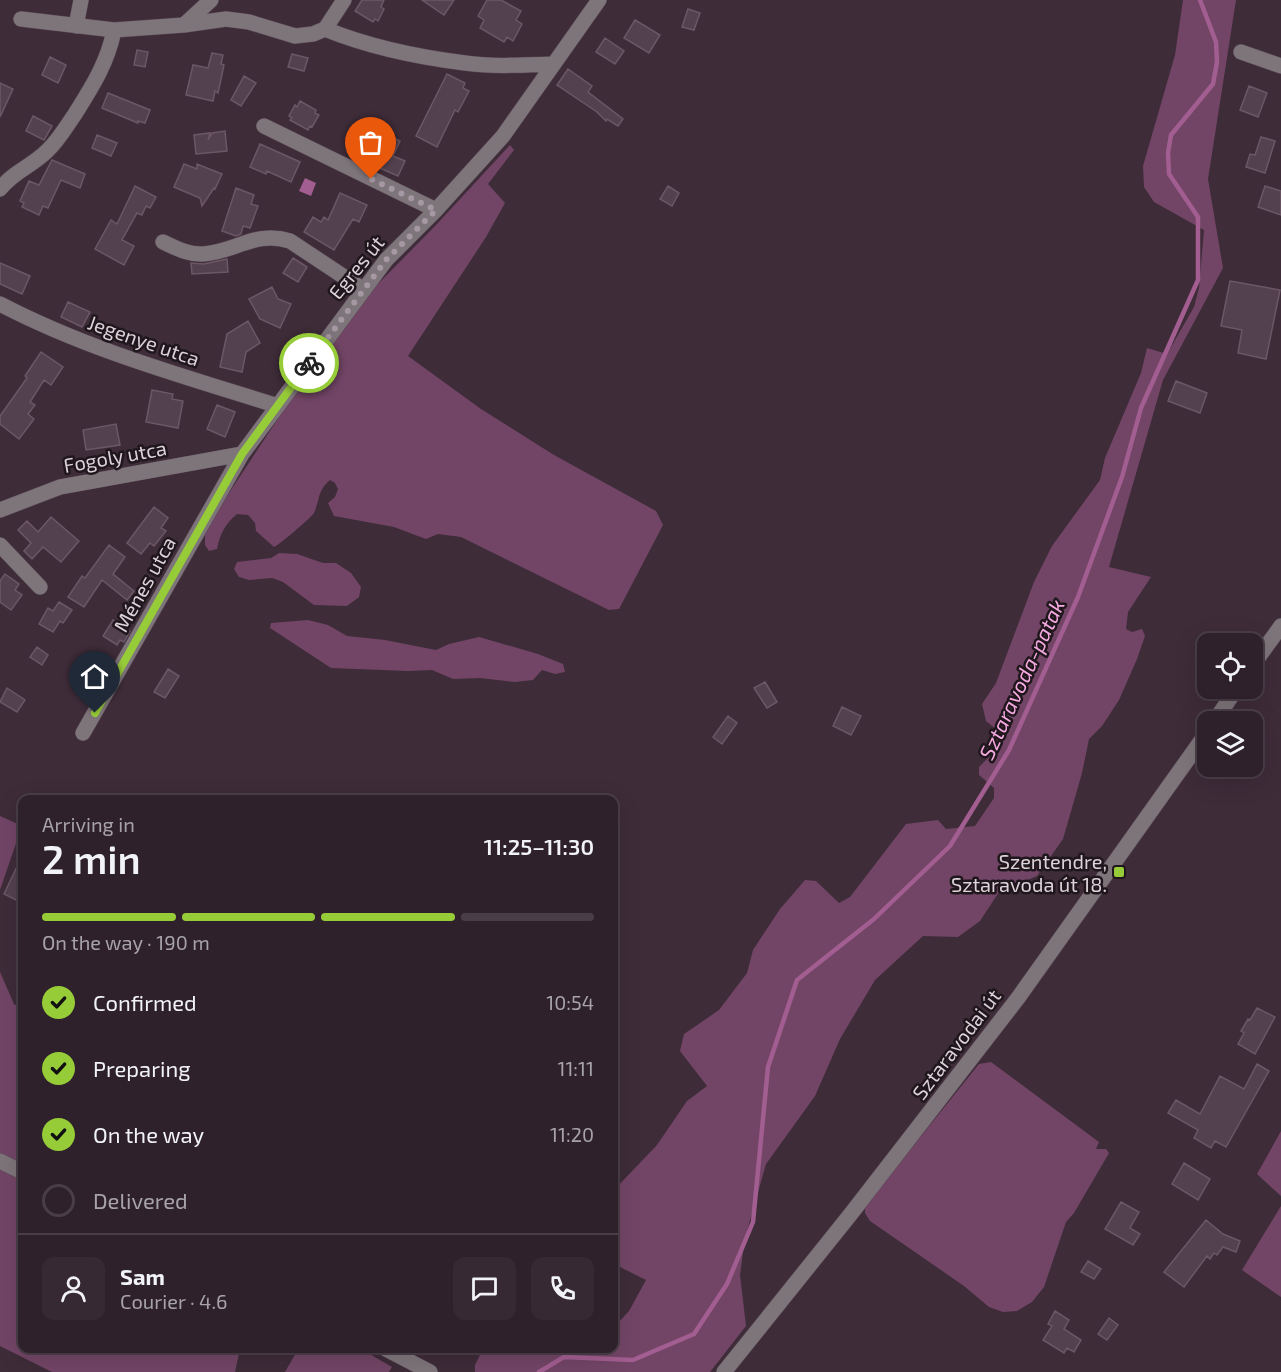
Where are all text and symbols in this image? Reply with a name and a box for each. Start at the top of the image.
pin [345,117,396,179]
icon: bag [354,126,387,159]
street label: Egres út [323,230,389,304]
street label: Jegenye utca [85,310,203,370]
courier [279,333,339,393]
icon: bike [293,347,326,380]
street label: Fogoly utca [62,435,168,477]
street label: Ménes utca [108,532,180,636]
water label: Sztaravoda-patak [973,595,1069,763]
map controls [1197,633,1263,777]
button: locate [1197,633,1263,699]
pin [69,651,120,713]
icon: home [78,660,111,693]
button: layers [1197,711,1263,777]
text: Arriving in [42,812,135,836]
text: 11:25–11:30 [484,833,594,859]
text: 2 min [42,835,141,882]
place label: Szentendre, Sztaravoda út 18. [951,849,1107,896]
marker: Szentendre, Sztaravoda út 18. [1112,865,1126,879]
text: On the way · 190 m [42,930,210,954]
street label: Sztaravodai út [907,984,1005,1104]
icon: check [42,986,75,1019]
text: Confirmed [93,989,197,1015]
text: 10:54 [546,990,594,1014]
icon: check [42,1052,75,1085]
text: Preparing [93,1055,191,1081]
text: 11:11 [557,1056,594,1080]
icon: check [42,1118,75,1151]
text: On the way [93,1121,204,1147]
text: 11:20 [550,1122,594,1146]
text: Delivered [93,1187,188,1213]
button: person [42,1257,105,1320]
button: chat [453,1257,516,1320]
button: phone [531,1257,594,1320]
text: Sam [120,1263,165,1289]
text: Courier · 4.6 [120,1289,227,1313]

